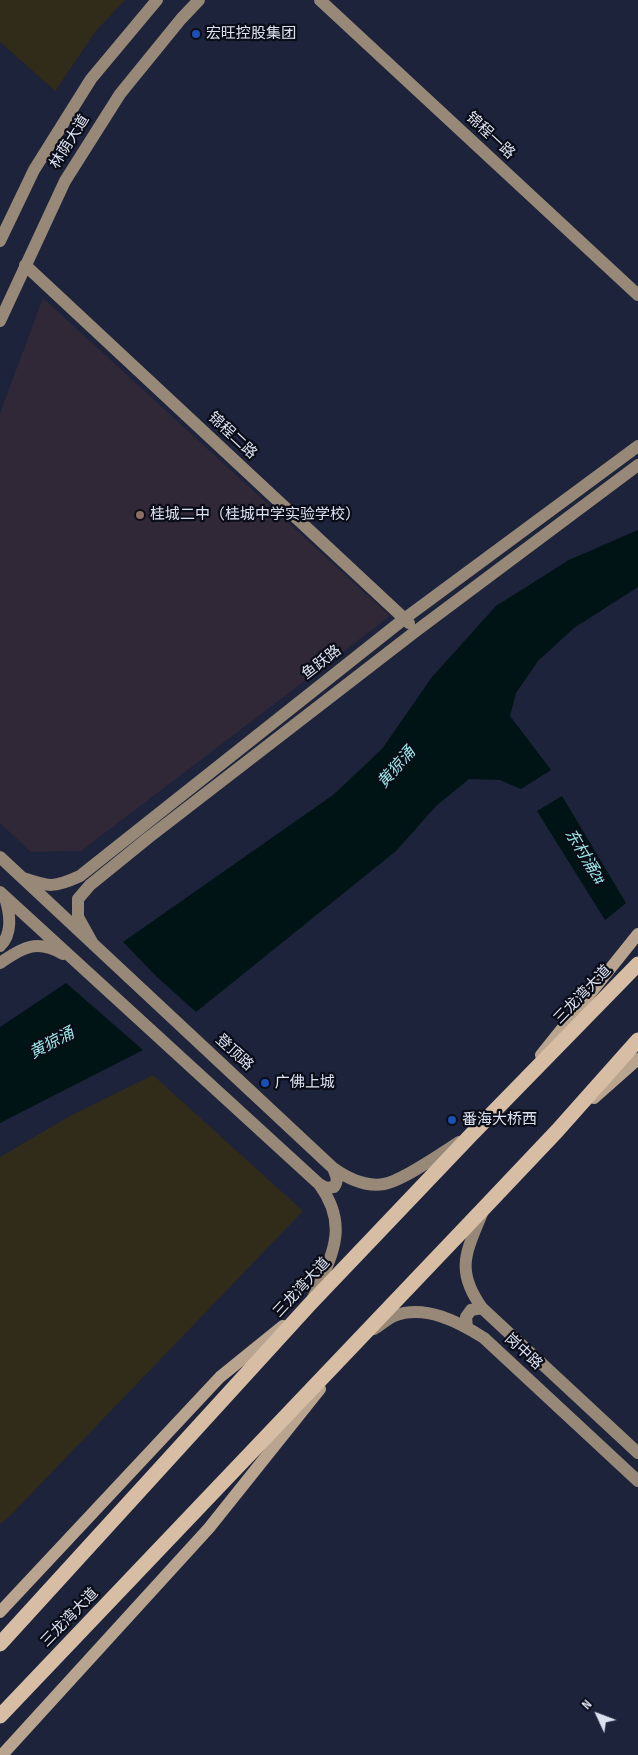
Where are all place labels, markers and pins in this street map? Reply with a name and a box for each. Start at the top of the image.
place label: 宏旺控股集团 [206,25,296,43]
marker: 宏旺控股集团 [190,28,202,40]
place label: 桂城二中（桂城中学实验学校） [150,506,360,524]
marker: 桂城二中（桂城中学实验学校） [134,509,146,521]
place label: 广佛上城 [275,1074,335,1092]
marker: 广佛上城 [259,1077,271,1089]
place label: 番海大桥西 [462,1111,537,1129]
marker: 番海大桥西 [446,1114,458,1126]

